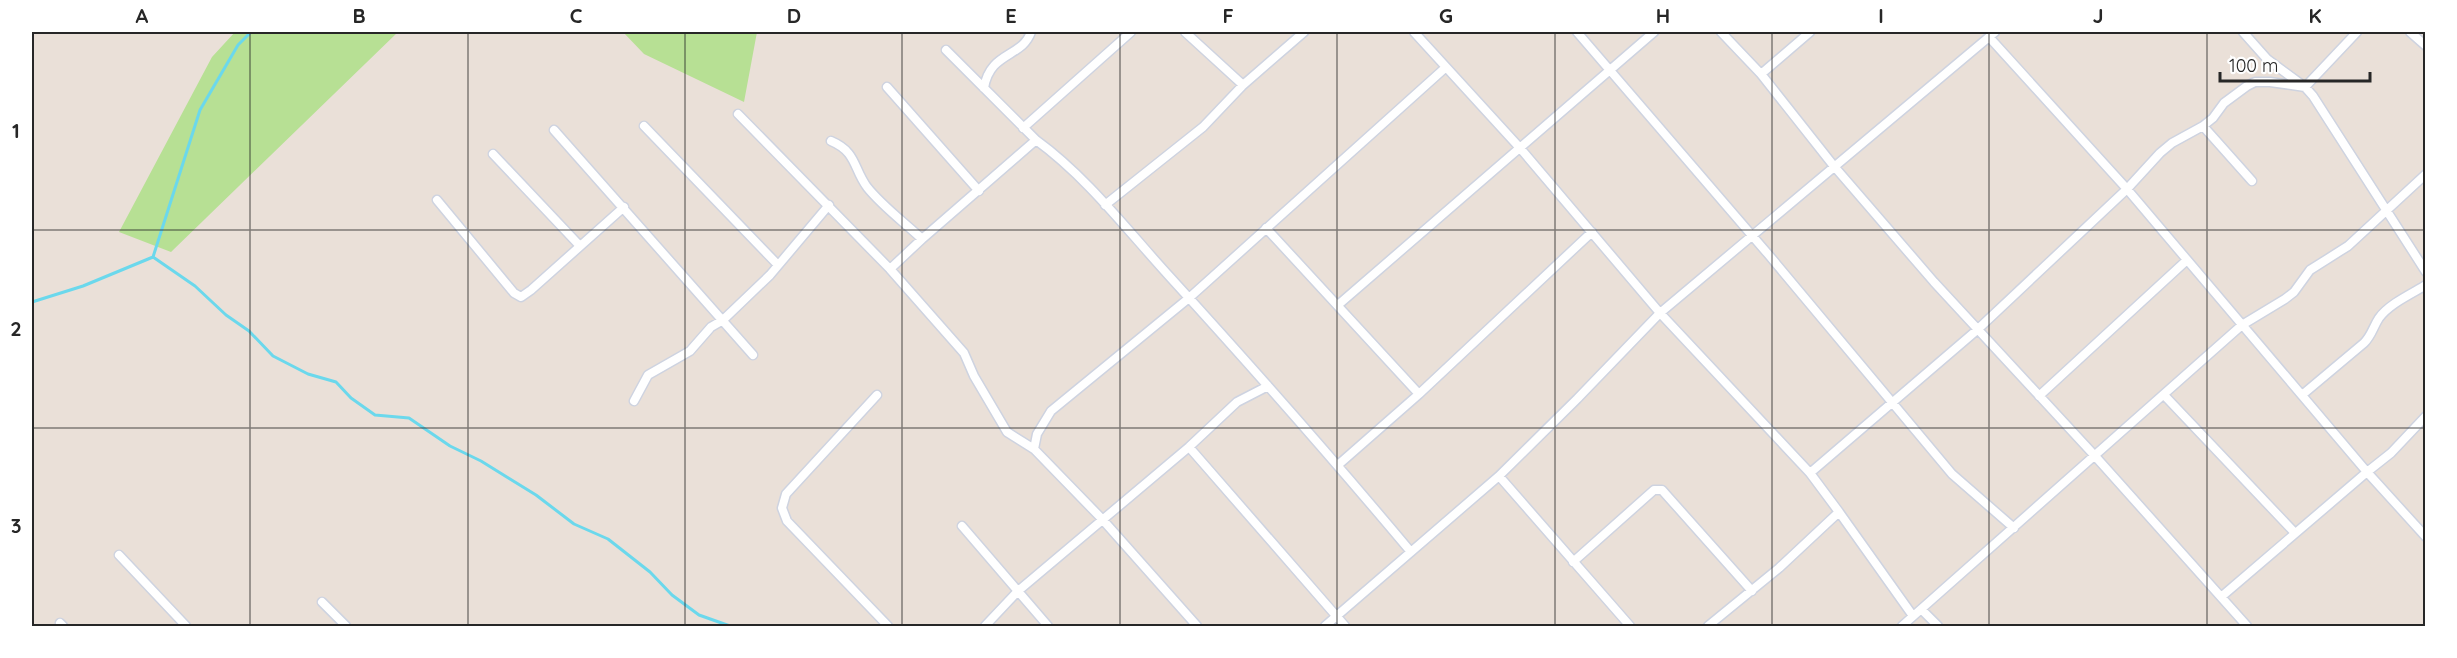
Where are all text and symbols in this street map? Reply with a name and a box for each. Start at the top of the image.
text: A [136,3,149,28]
text: B [352,3,366,28]
text: C [570,3,583,28]
text: D [787,3,801,28]
text: E [1005,3,1017,28]
text: F [1222,3,1234,28]
text: G [1439,3,1453,28]
text: H [1656,3,1670,28]
text: I [1878,3,1884,28]
text: J [2092,3,2104,28]
text: K [2308,3,2322,28]
scale bar [2220,45,2370,83]
text: 100 m [2229,54,2278,77]
text: 1 [12,118,20,143]
text: 2 [10,316,22,341]
text: 3 [11,513,21,538]

